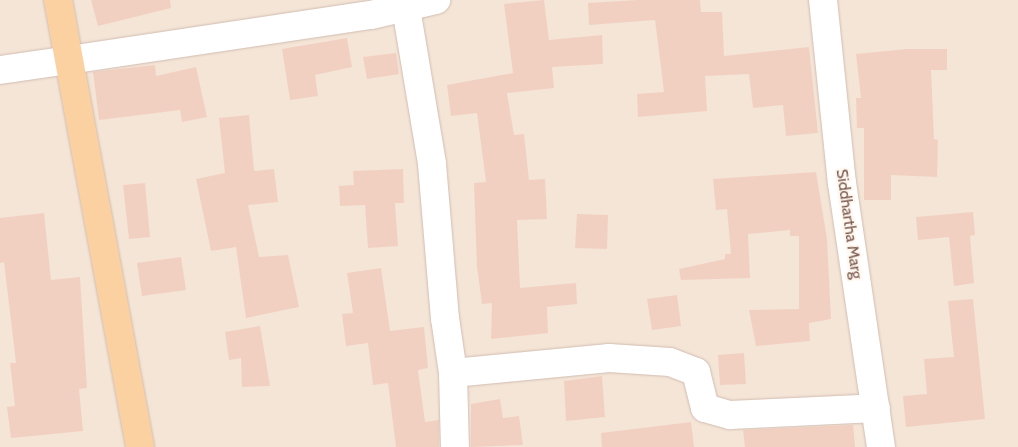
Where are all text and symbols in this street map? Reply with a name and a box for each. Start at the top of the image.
street label: Siddhartha Marg [832,168,866,280]

